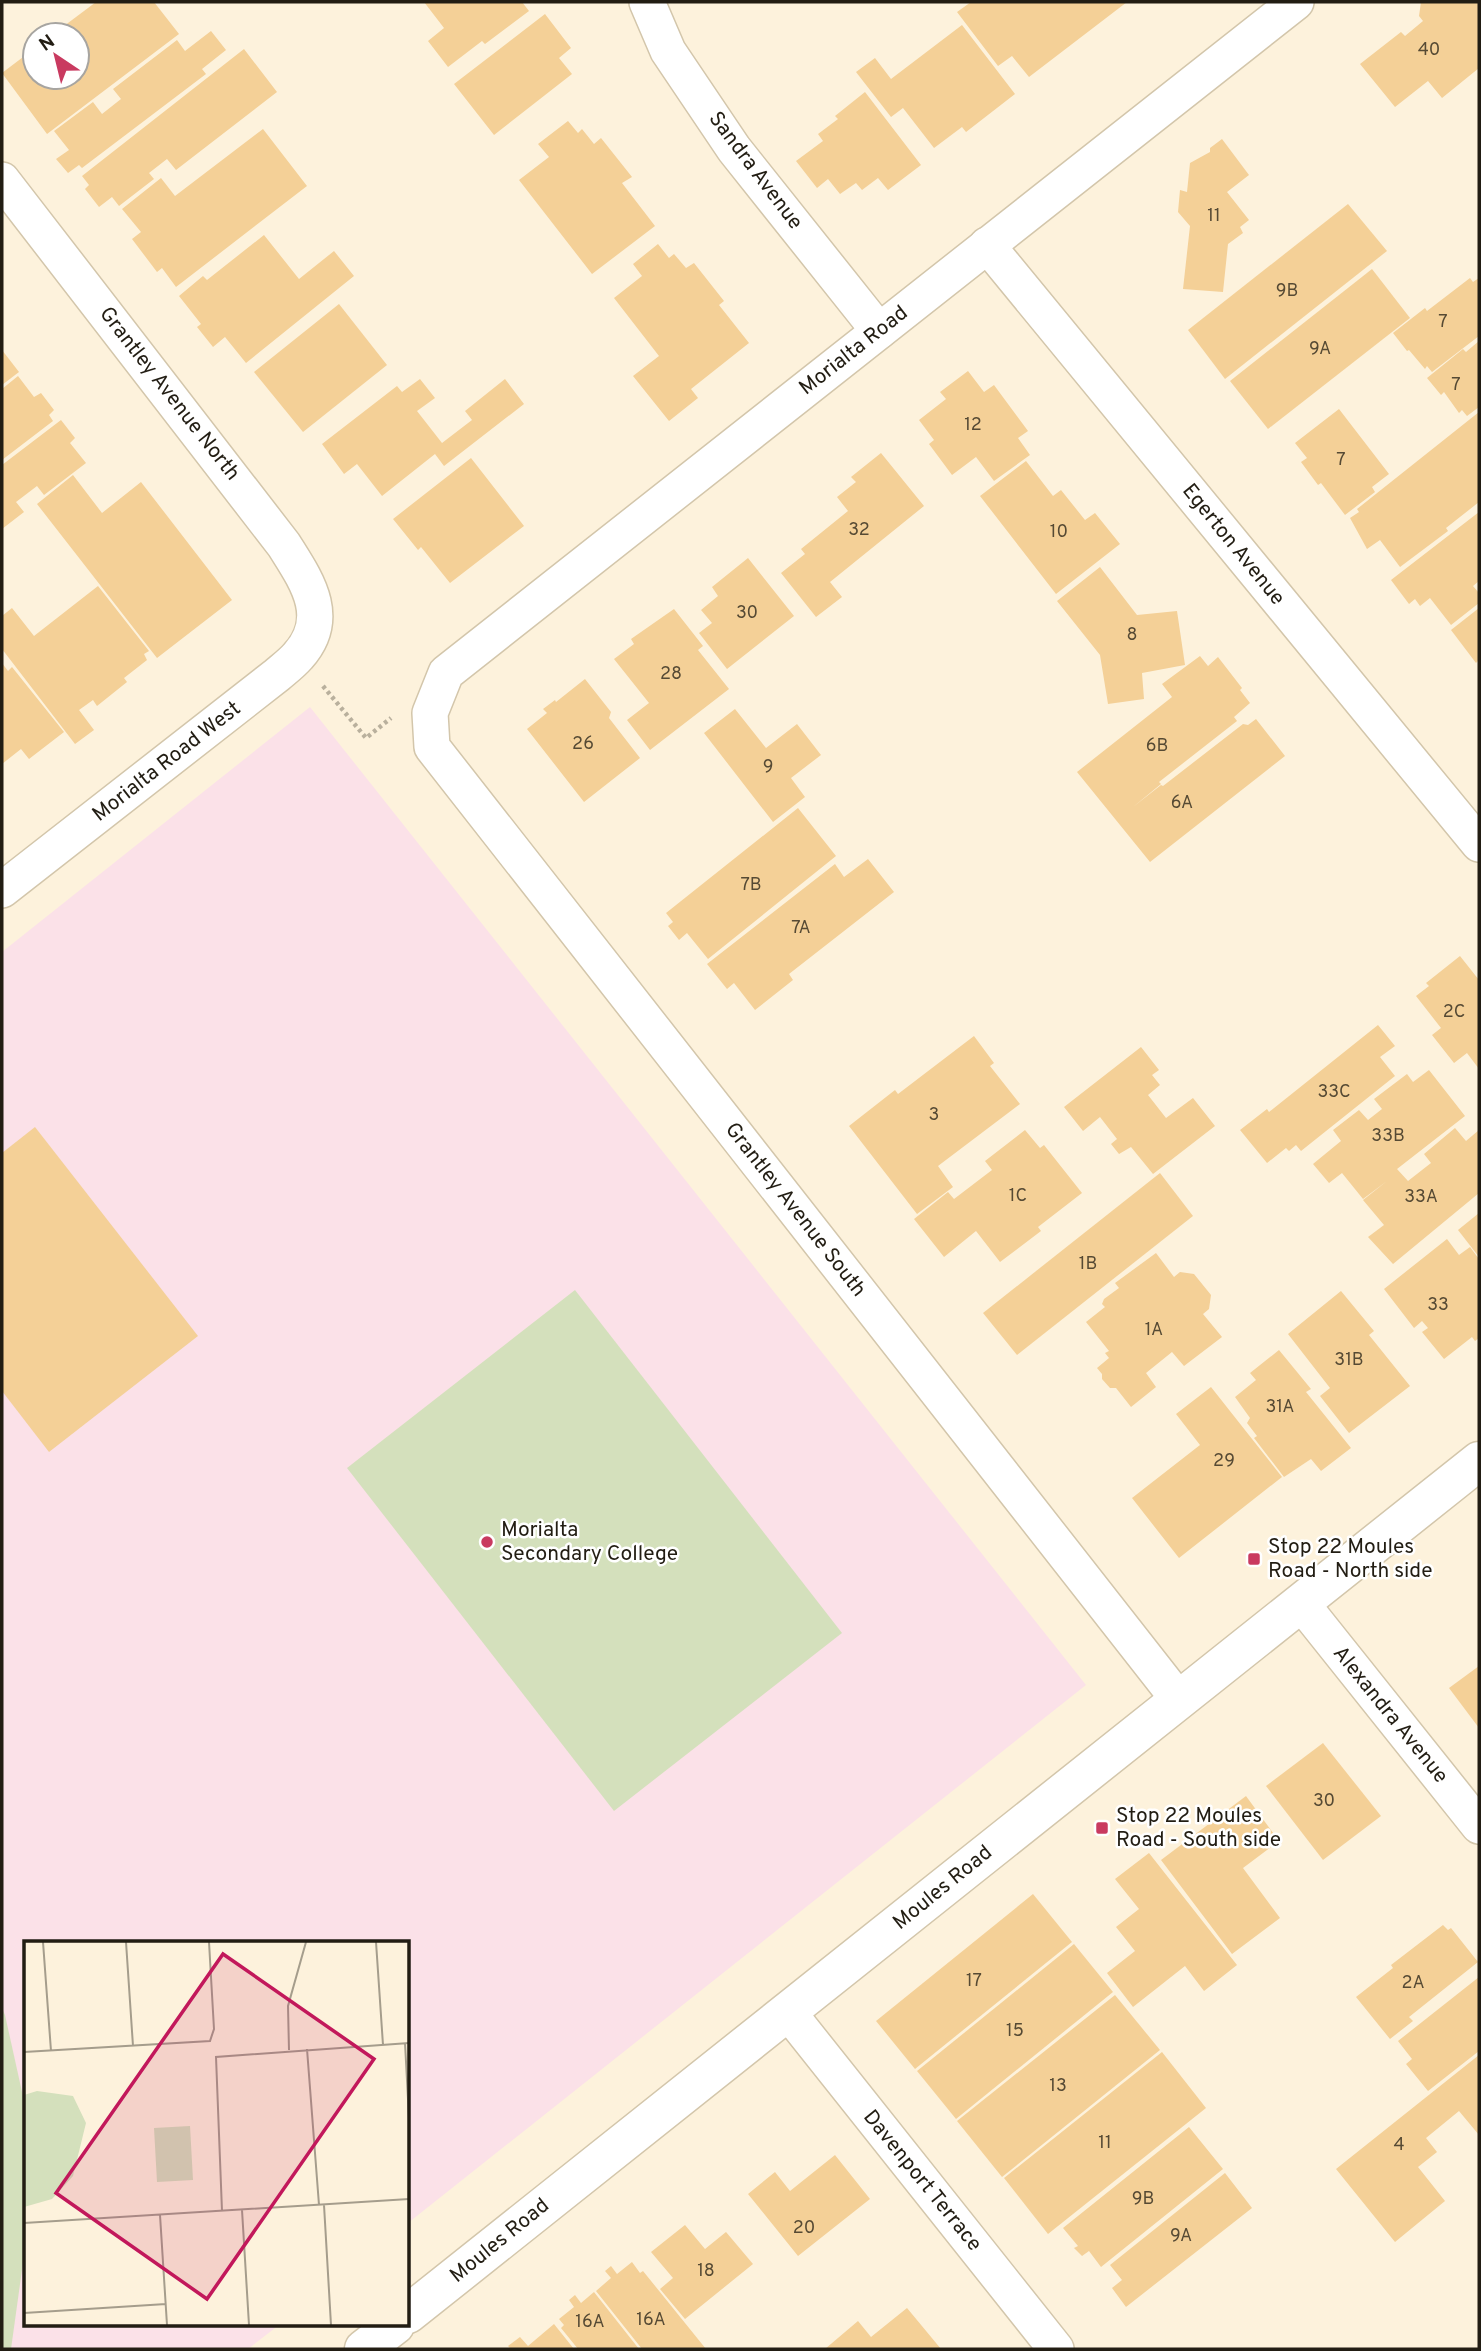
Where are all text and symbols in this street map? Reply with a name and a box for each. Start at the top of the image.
north arrow [21,21,91,91]
text: N [35,30,60,57]
house number: 40 [1418,39,1440,62]
street label: Sandra Avenue [702,107,808,235]
house number: 11 [1207,205,1221,228]
house number: 9B [1276,280,1298,303]
street label: Morialta Road [794,300,914,402]
street label: Grantley Avenue North [93,302,245,486]
house number: 7 [1438,311,1448,334]
house number: 9A [1309,338,1331,361]
house number: 7 [1451,374,1461,397]
house number: 12 [964,414,982,437]
house number: 7 [1336,449,1346,472]
street label: Egerton Avenue [1176,479,1290,611]
house number: 32 [848,519,870,542]
house number: 10 [1050,521,1068,544]
house number: 30 [736,602,758,625]
house number: 8 [1127,624,1138,647]
house number: 28 [660,663,682,686]
street label: Morialta Road West [87,696,247,828]
house number: 26 [572,733,594,756]
house number: 6B [1146,735,1168,758]
house number: 9 [763,756,773,779]
house number: 6A [1171,792,1193,815]
house number: 7B [740,874,762,897]
house number: 7A [791,917,811,940]
house number: 2C [1443,1001,1465,1024]
house number: 33C [1317,1081,1351,1104]
house number: 3 [929,1104,939,1127]
street label: Grantley Avenue South [718,1117,872,1303]
house number: 33B [1371,1125,1405,1148]
house number: 1C [1009,1185,1027,1208]
house number: 33A [1404,1186,1438,1209]
house number: 1B [1079,1253,1097,1276]
house number: 33 [1427,1294,1449,1317]
house number: 1A [1145,1319,1163,1342]
house number: 31B [1334,1349,1364,1372]
house number: 31A [1265,1396,1295,1419]
house number: 29 [1213,1450,1235,1473]
place label: Morialta Secondary College [501,1517,678,1568]
marker: Morialta Secondary College [479,1534,495,1550]
place label: Stop 22 Moules Road - North side [1268,1534,1432,1585]
marker: Stop 22 Moules Road - North side [1246,1551,1262,1567]
street label: Alexandra Avenue [1326,1641,1454,1789]
house number: 30 [1313,1790,1335,1813]
place label: Stop 22 Moules Road - South side [1116,1803,1281,1854]
marker: Stop 22 Moules Road - South side [1094,1820,1110,1836]
street label: Moules Road [888,1840,998,1936]
inset map [24,1941,410,2326]
house number: 17 [966,1970,982,1993]
house number: 2A [1401,1972,1425,1995]
house number: 15 [1006,2020,1024,2043]
house number: 13 [1049,2075,1067,2098]
street label: Davenport Terrace [857,2105,987,2257]
house number: 11 [1098,2132,1112,2155]
house number: 4 [1393,2134,1405,2157]
house number: 9B [1132,2188,1154,2211]
street label: Moules Road [445,2193,555,2289]
house number: 20 [793,2217,815,2240]
house number: 9A [1170,2225,1192,2248]
house number: 18 [697,2260,715,2283]
house number: 16A [636,2309,666,2332]
house number: 16A [575,2311,605,2334]

